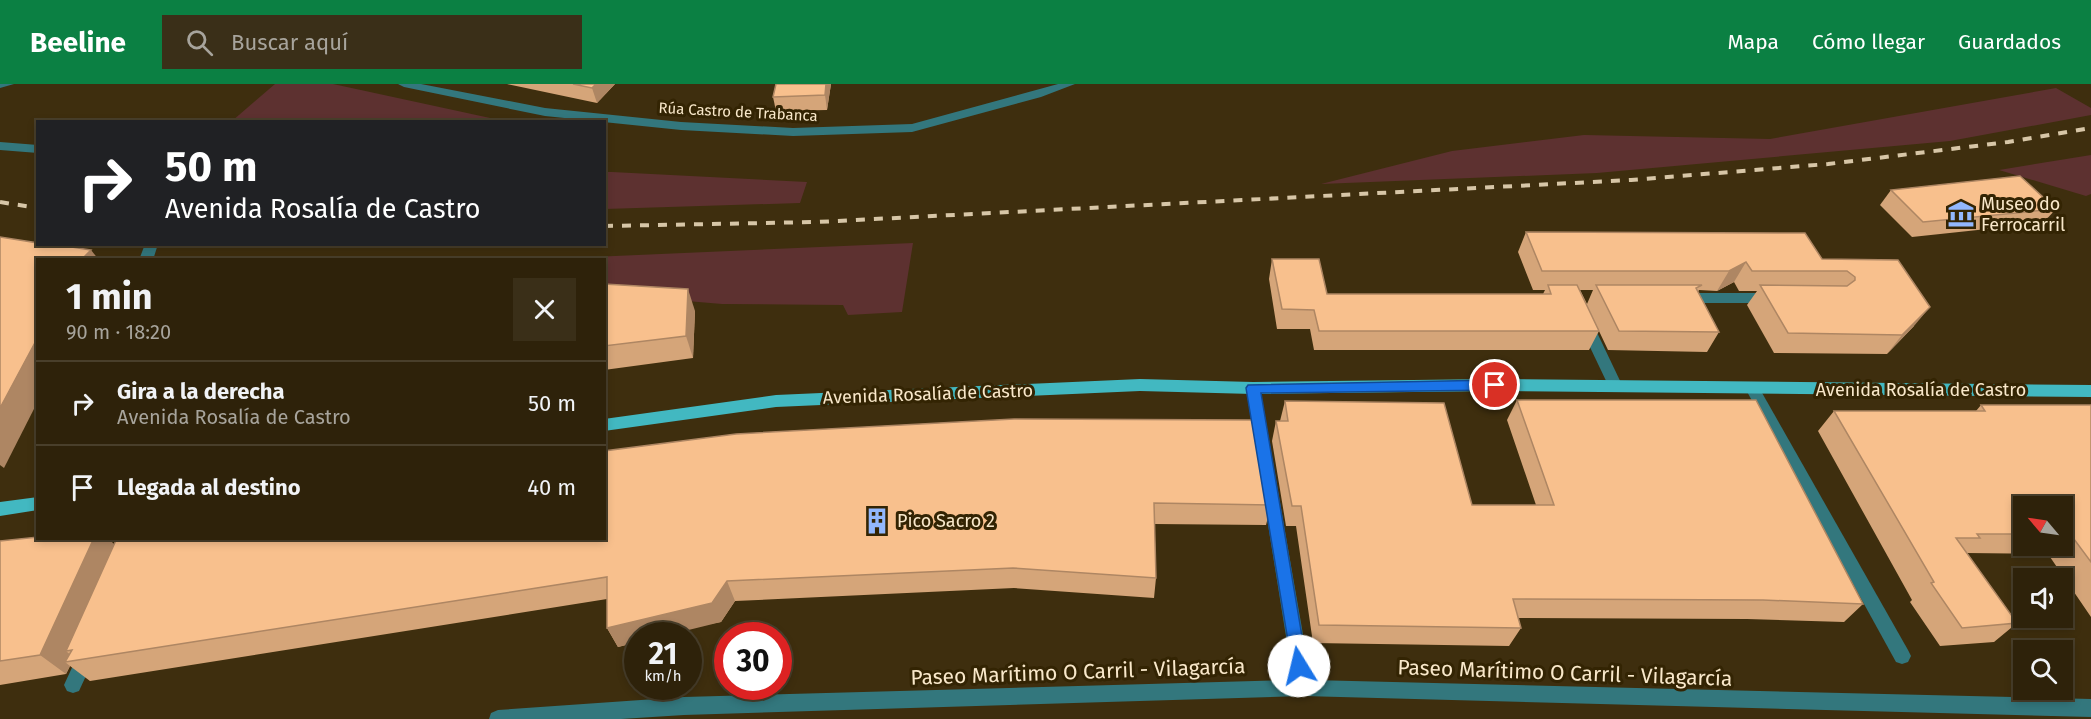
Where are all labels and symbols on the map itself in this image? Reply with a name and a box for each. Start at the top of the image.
street label: Rúa Castro de Trabanca [658,99,818,125]
place label: Museo do Ferrocarril [1981,193,2065,236]
museum icon: Museo do Ferrocarril [1946,199,1976,229]
pin [1469,359,1520,410]
street label: Avenida Rosalía de Castro [822,379,1034,409]
street label: Avenida Rosalía de Castro [1816,379,2026,401]
north arrow [2013,496,2073,556]
building icon: Pico Sacro 2 [862,506,892,536]
place label: Pico Sacro 2 [897,510,995,532]
speed limit sign: 30 [714,622,792,700]
position arrow [1267,634,1331,698]
street label: Paseo Marítimo O Carril - Vilagarcía [910,653,1246,691]
street label: Paseo Marítimo O Carril - Vilagarcía [1397,654,1733,692]

